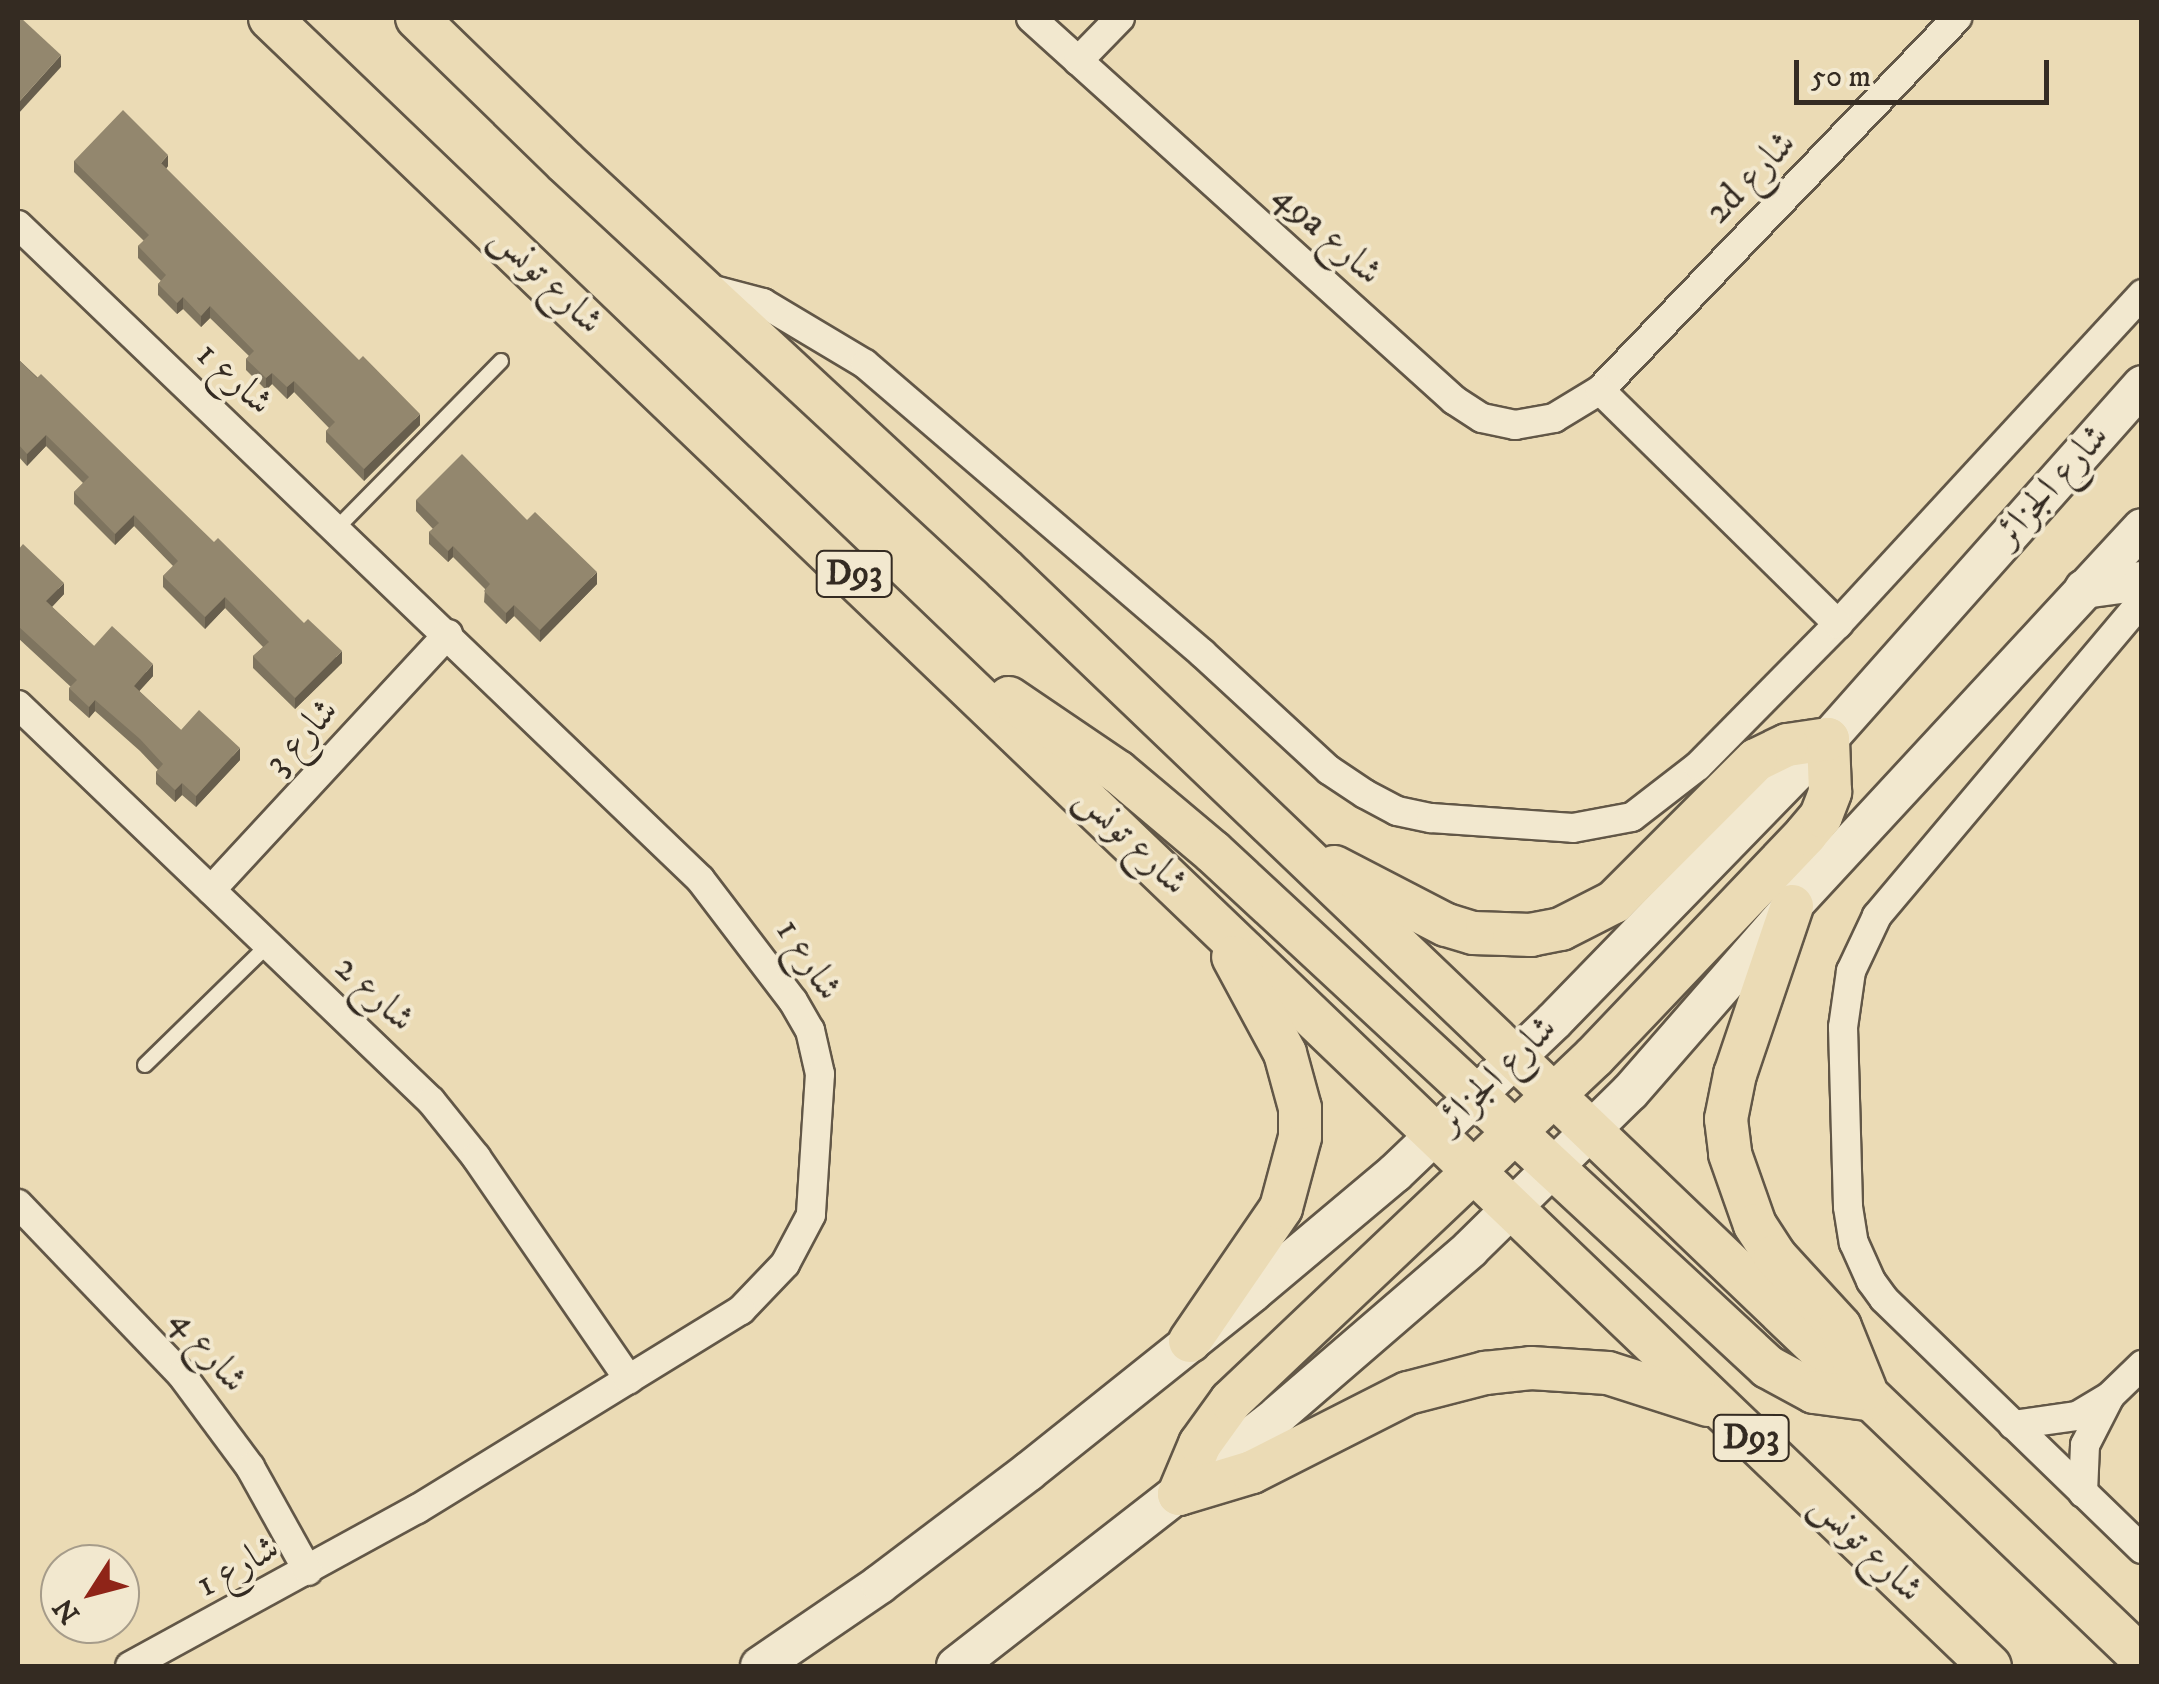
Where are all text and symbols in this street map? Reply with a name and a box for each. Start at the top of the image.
scale bar [1799,40,2054,102]
text: 50 m [1811,59,1871,96]
street label: 2d شارع [1696,122,1806,234]
street label: 49a شارع [1263,174,1391,296]
street label: شارع تونس [480,215,612,345]
street label: شارع 1 [186,332,282,426]
street label: شارع الجزائر [1985,415,2119,557]
road number: D93 [814,544,894,604]
street label: شارع 3 [255,689,349,785]
street label: شارع تونس [1065,776,1197,906]
street label: شارع 1 [765,911,851,1009]
street label: شارع 2 [325,946,423,1042]
street label: شارع الجزائر [1427,1006,1567,1144]
street label: شارع 4 [160,1300,256,1402]
road number: D93 [1711,1408,1791,1468]
street label: شارع تونس [1800,1483,1932,1613]
street label: شارع 1 [188,1526,288,1608]
north arrow [40,1544,140,1644]
text: N [46,1591,88,1630]

